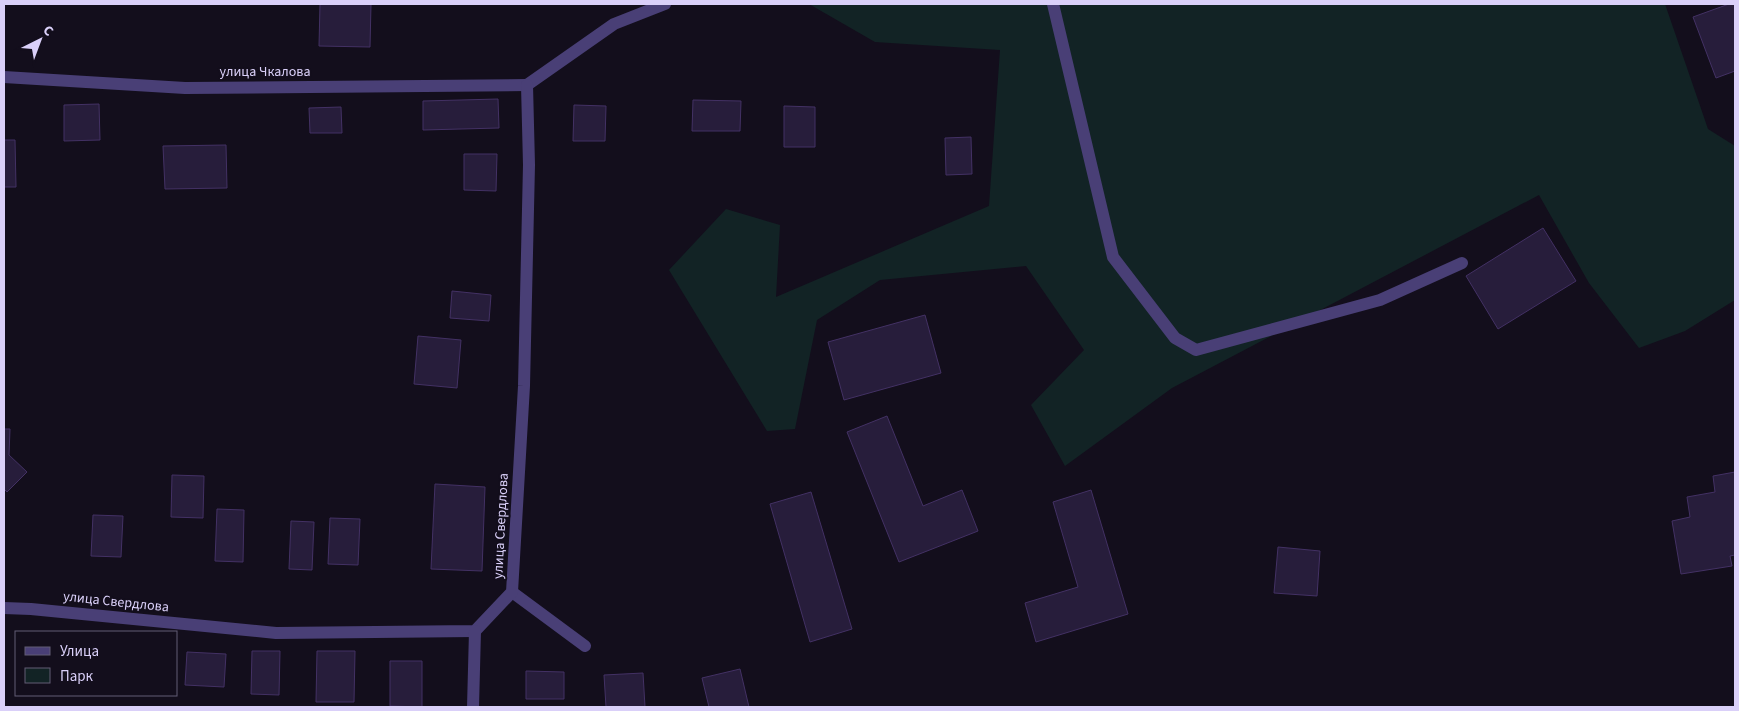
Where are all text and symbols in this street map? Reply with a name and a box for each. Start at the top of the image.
north arrow [15,15,65,65]
text: С [38,21,58,41]
street label: улица Чкалова [220,62,310,82]
street label: улица Свердлова [488,472,514,580]
street label: улица Свердлова [62,587,170,617]
legend [15,631,178,696]
text: Улица [60,641,99,662]
text: Парк [60,666,94,687]

